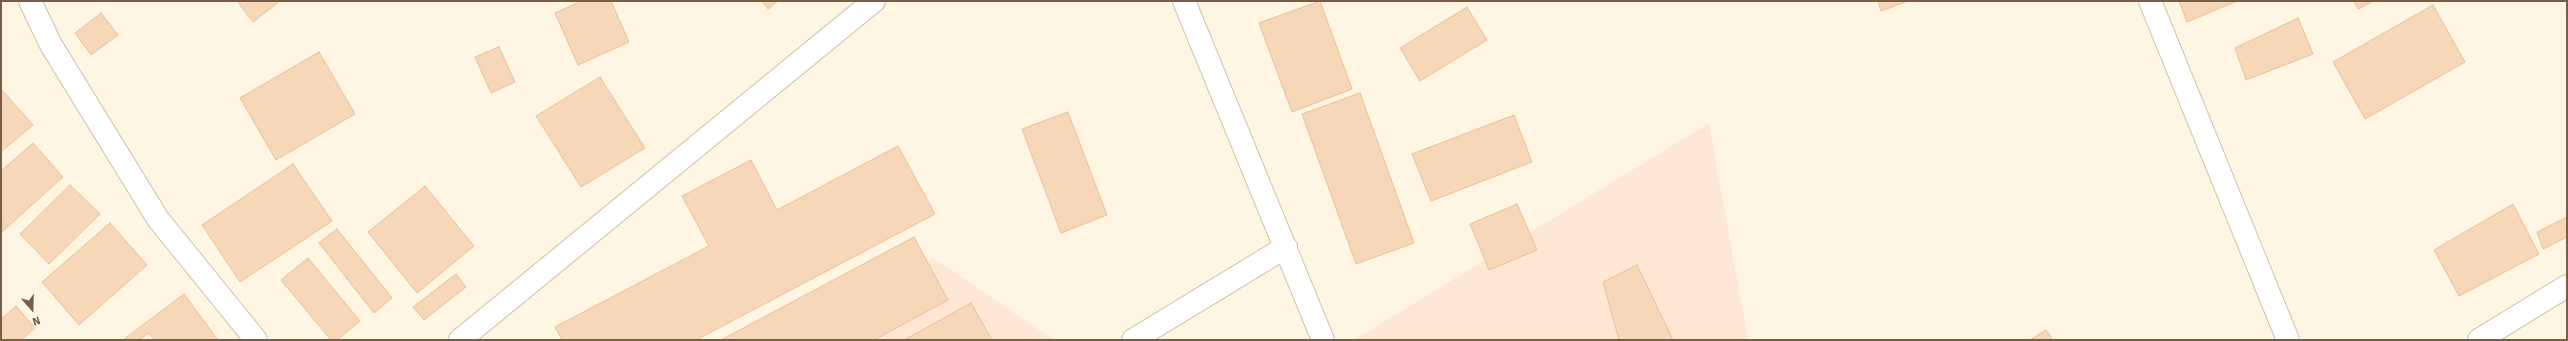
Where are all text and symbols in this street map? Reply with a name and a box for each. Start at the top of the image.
north arrow [12,289,52,329]
text: N [31,313,42,328]

